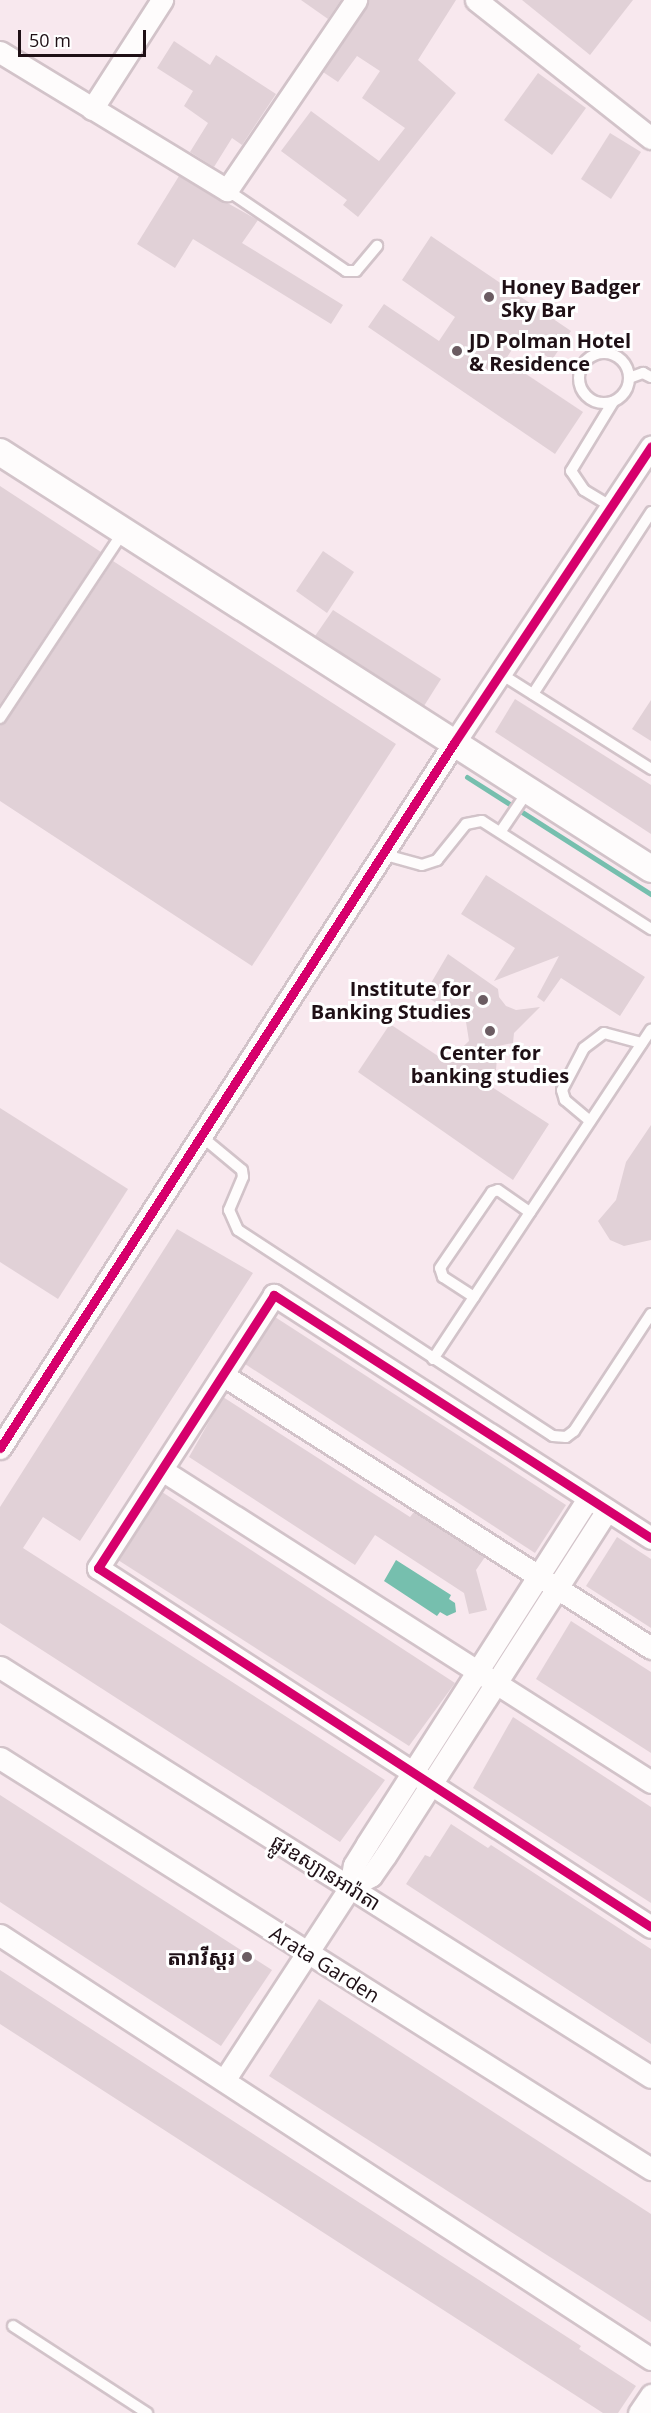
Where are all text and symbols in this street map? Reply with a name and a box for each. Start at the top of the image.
scale bar [21,18,148,56]
text: 50 m [29,28,71,52]
place label: Honey Badger Sky Bar [501,274,641,321]
marker: Honey Badger Sky Bar [482,290,496,304]
place label: JD Polman Hotel & Residence [469,328,631,375]
marker: JD Polman Hotel & Residence [450,344,464,358]
place label: Institute for Banking Studies [311,976,471,1023]
marker: Institute for Banking Studies [476,993,490,1007]
marker: Center for banking studies [483,1024,497,1038]
place label: Center for banking studies [411,1040,569,1087]
street label: ផ្លូវឧស្យានអារ៉ាតា [267,1829,385,1915]
street label: Arata Garden [266,1921,384,2007]
place label: តារាវីស្តរ [167,1945,235,1969]
marker: តារាវីស្តរ [240,1950,254,1964]

